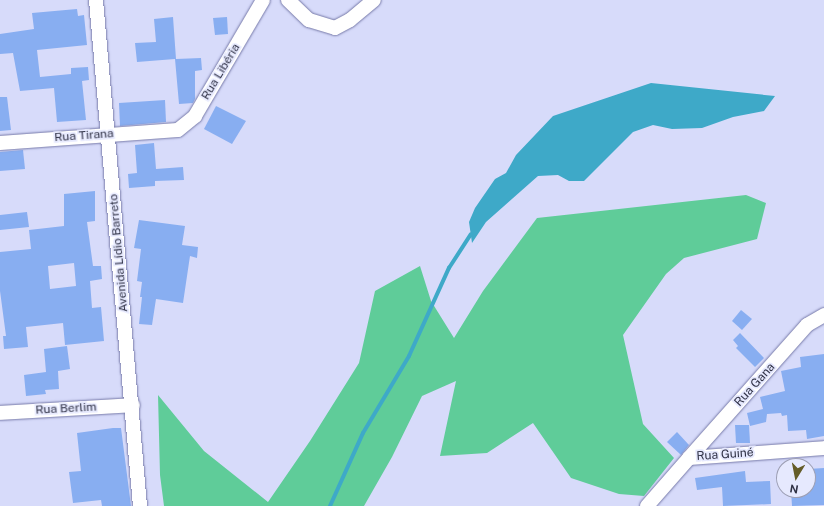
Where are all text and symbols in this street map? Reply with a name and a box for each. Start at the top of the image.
street label: Rua Libéria [199,41,243,103]
street label: Rua Tirana [54,127,114,145]
street label: Avenida Lídio Barreto [107,193,131,313]
street label: Rua Gana [732,360,778,410]
street label: Rua Berlim [35,400,97,418]
street label: Rua Guiné [696,446,754,464]
north arrow [776,458,816,498]
text: N [789,482,799,495]

